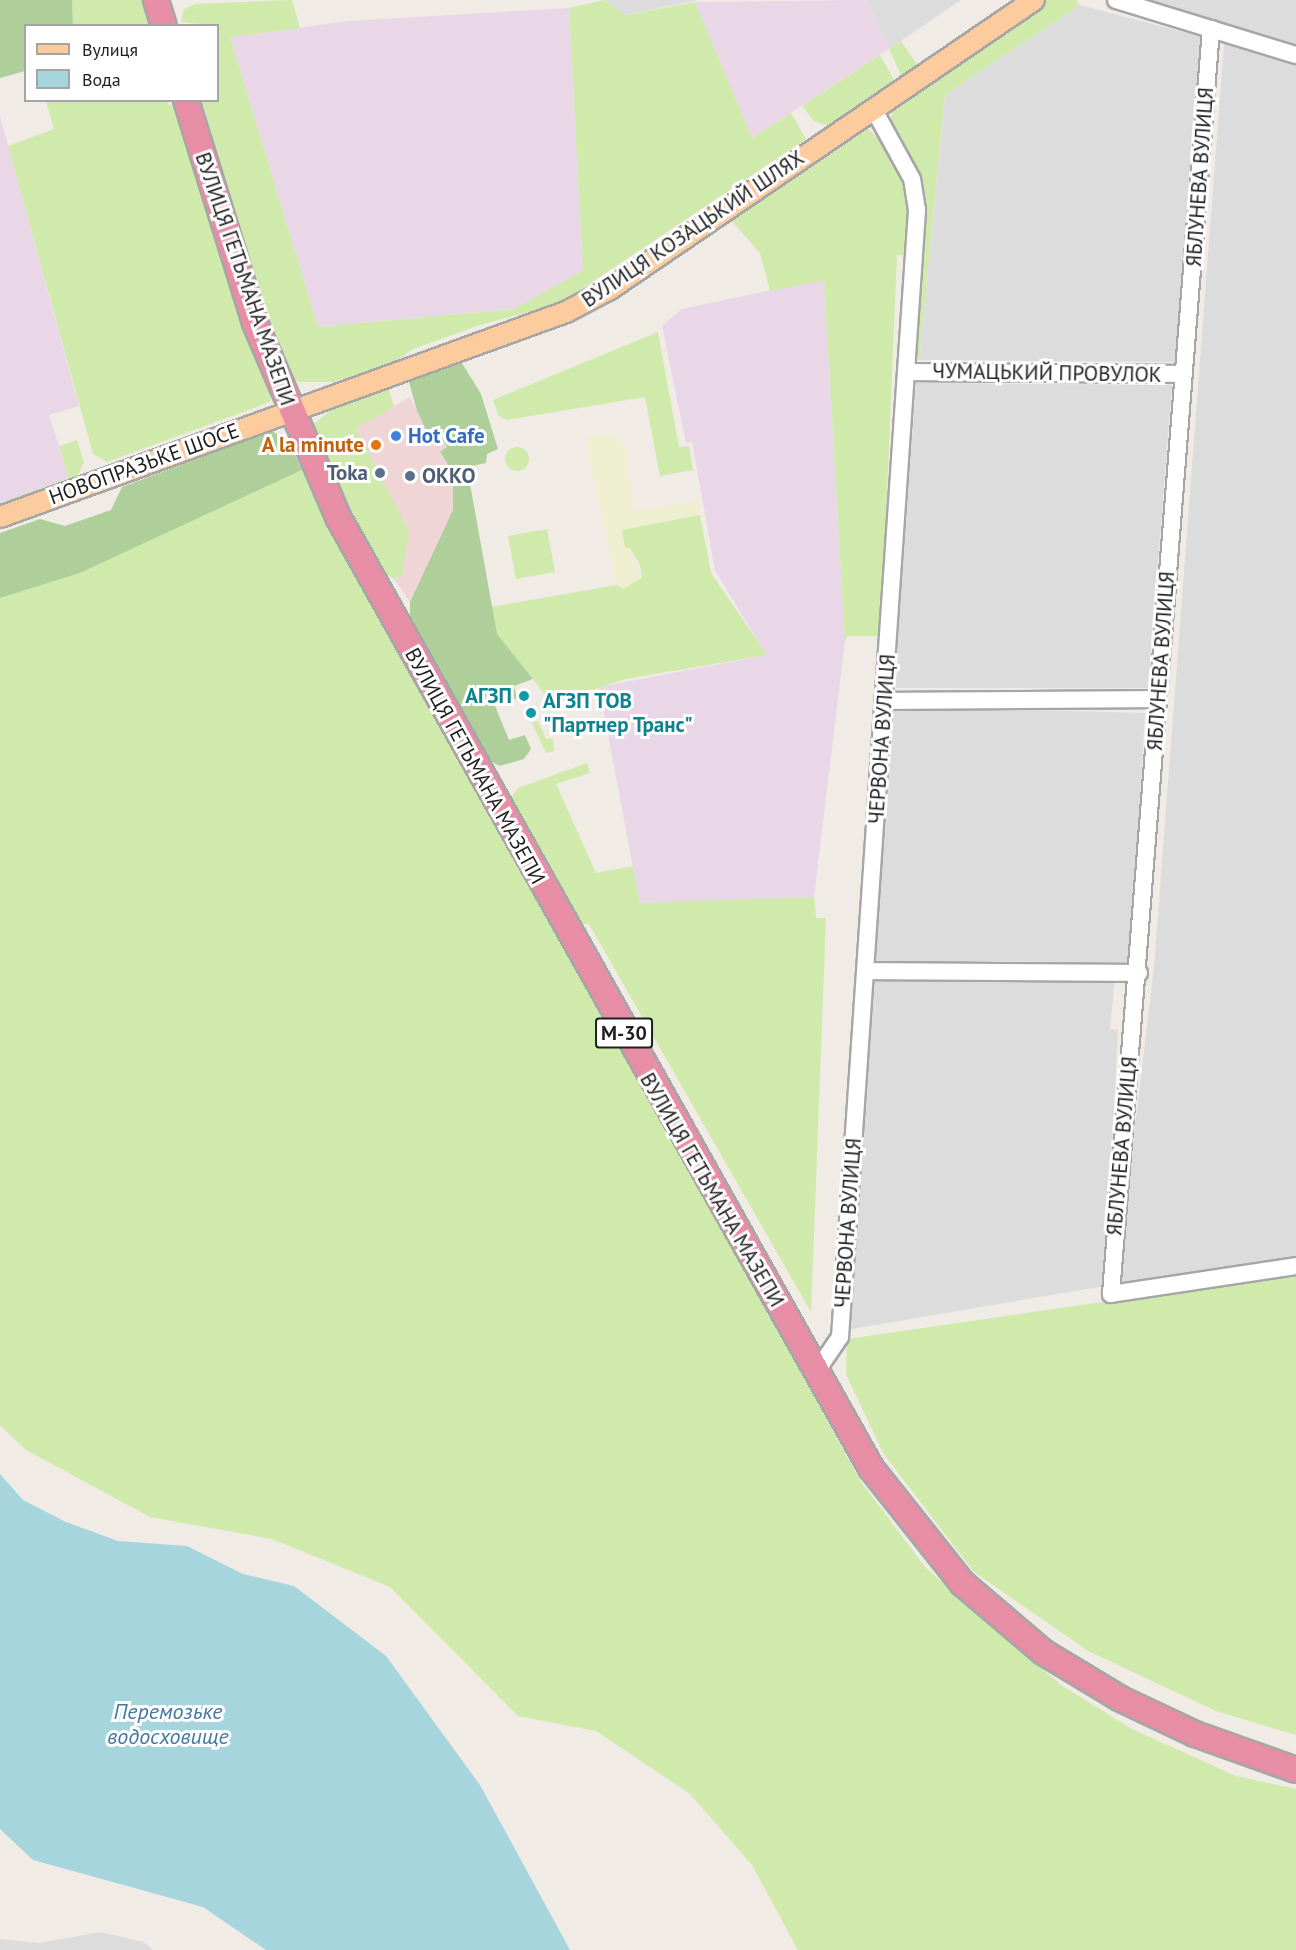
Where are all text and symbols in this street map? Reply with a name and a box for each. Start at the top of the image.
legend [24,24,219,102]
text: Вулиця [82,38,138,61]
text: Вода [82,68,121,91]
street label: ЯБЛУНЕВА ВУЛИЦЯ [1181,86,1219,268]
street label: ВУЛИЦЯ КОЗАЦЬКИЙ ШЛЯХ [577,145,809,313]
street label: ВУЛИЦЯ ГЕТЬМАНА МАЗЕПИ [190,149,300,409]
street label: ЧУМАЦЬКИЙ ПРОВУЛОК [932,358,1162,388]
street label: НОВОПРАЗЬКЕ ШОСЕ [46,418,242,510]
place label: Hot Cafe [408,423,485,449]
marker: Hot Cafe [389,429,403,443]
place label: A la minute [261,432,364,458]
marker: A la minute [369,438,383,452]
place label: Toka [327,460,368,486]
place label: ОККО [422,463,476,489]
marker: Toka [373,466,387,480]
marker: ОККО [403,469,417,483]
street label: ЯБЛУНЕВА ВУЛИЦЯ [1142,570,1180,752]
street label: ВУЛИЦЯ ГЕТЬМАНА МАЗЕПИ [399,643,551,889]
street label: ЧЕРВОНА ВУЛИЦЯ [863,653,901,825]
place label: АГЗП [465,683,512,709]
place label: АГЗП ТОВ "Партнер Транс" [543,688,693,738]
marker: АГЗП [517,689,531,703]
marker: АГЗП ТОВ "Партнер Транс" [524,706,538,720]
road number: М-30 [594,1016,654,1050]
street label: ЯБЛУНЕВА ВУЛИЦЯ [1102,1055,1142,1237]
street label: ВУЛИЦЯ ГЕТЬМАНА МАЗЕПИ [634,1068,790,1312]
street label: ЧЕРВОНА ВУЛИЦЯ [829,1137,867,1309]
water label: Перемозьке водосховище [107,1698,229,1750]

